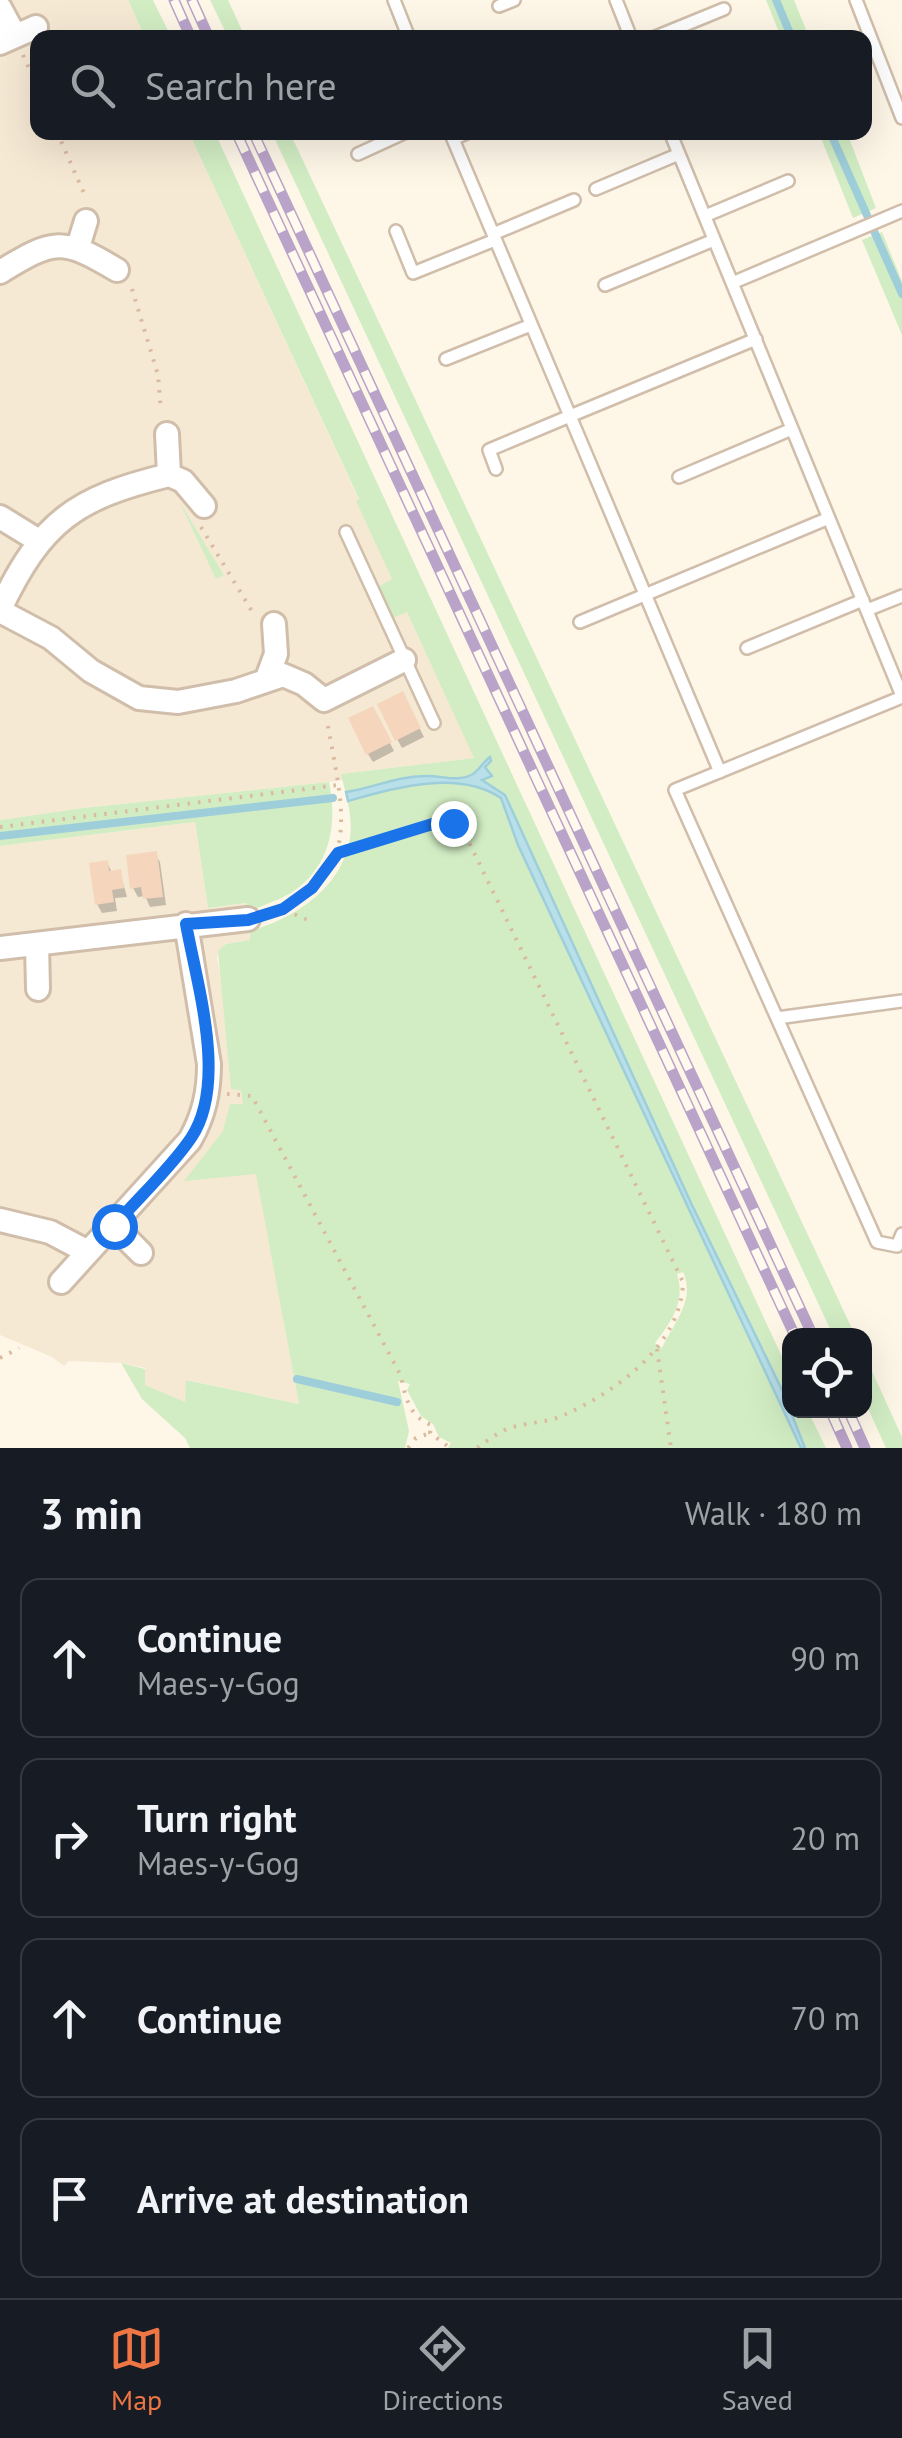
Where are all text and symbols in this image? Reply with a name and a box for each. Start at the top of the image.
search box [30,30,872,140]
icon: search [65,58,120,113]
text: Search here [145,61,337,110]
route end [431,801,477,847]
route start [92,1204,138,1250]
map controls [782,1328,872,1418]
button: locate [782,1328,872,1418]
text: 3 min [40,1486,142,1541]
text: Walk · 180 m [685,1492,862,1534]
text: Continue [137,1613,282,1662]
icon: ahead [42,1631,97,1686]
text: 90 m [791,1637,860,1679]
text: Maes-y-Gog [137,1662,300,1704]
text: Turn right [137,1793,297,1842]
icon: right [42,1811,97,1866]
text: 20 m [791,1817,860,1859]
text: Maes-y-Gog [137,1842,300,1884]
icon: ahead [42,1991,97,2046]
text: Continue [137,1994,282,2043]
text: 70 m [791,1997,860,2039]
icon: arrive [42,2171,97,2226]
text: Arrive at destination [137,2174,469,2223]
tab: Map [109,2321,164,2418]
tab: Directions [382,2321,503,2418]
tab: Saved [722,2321,793,2418]

